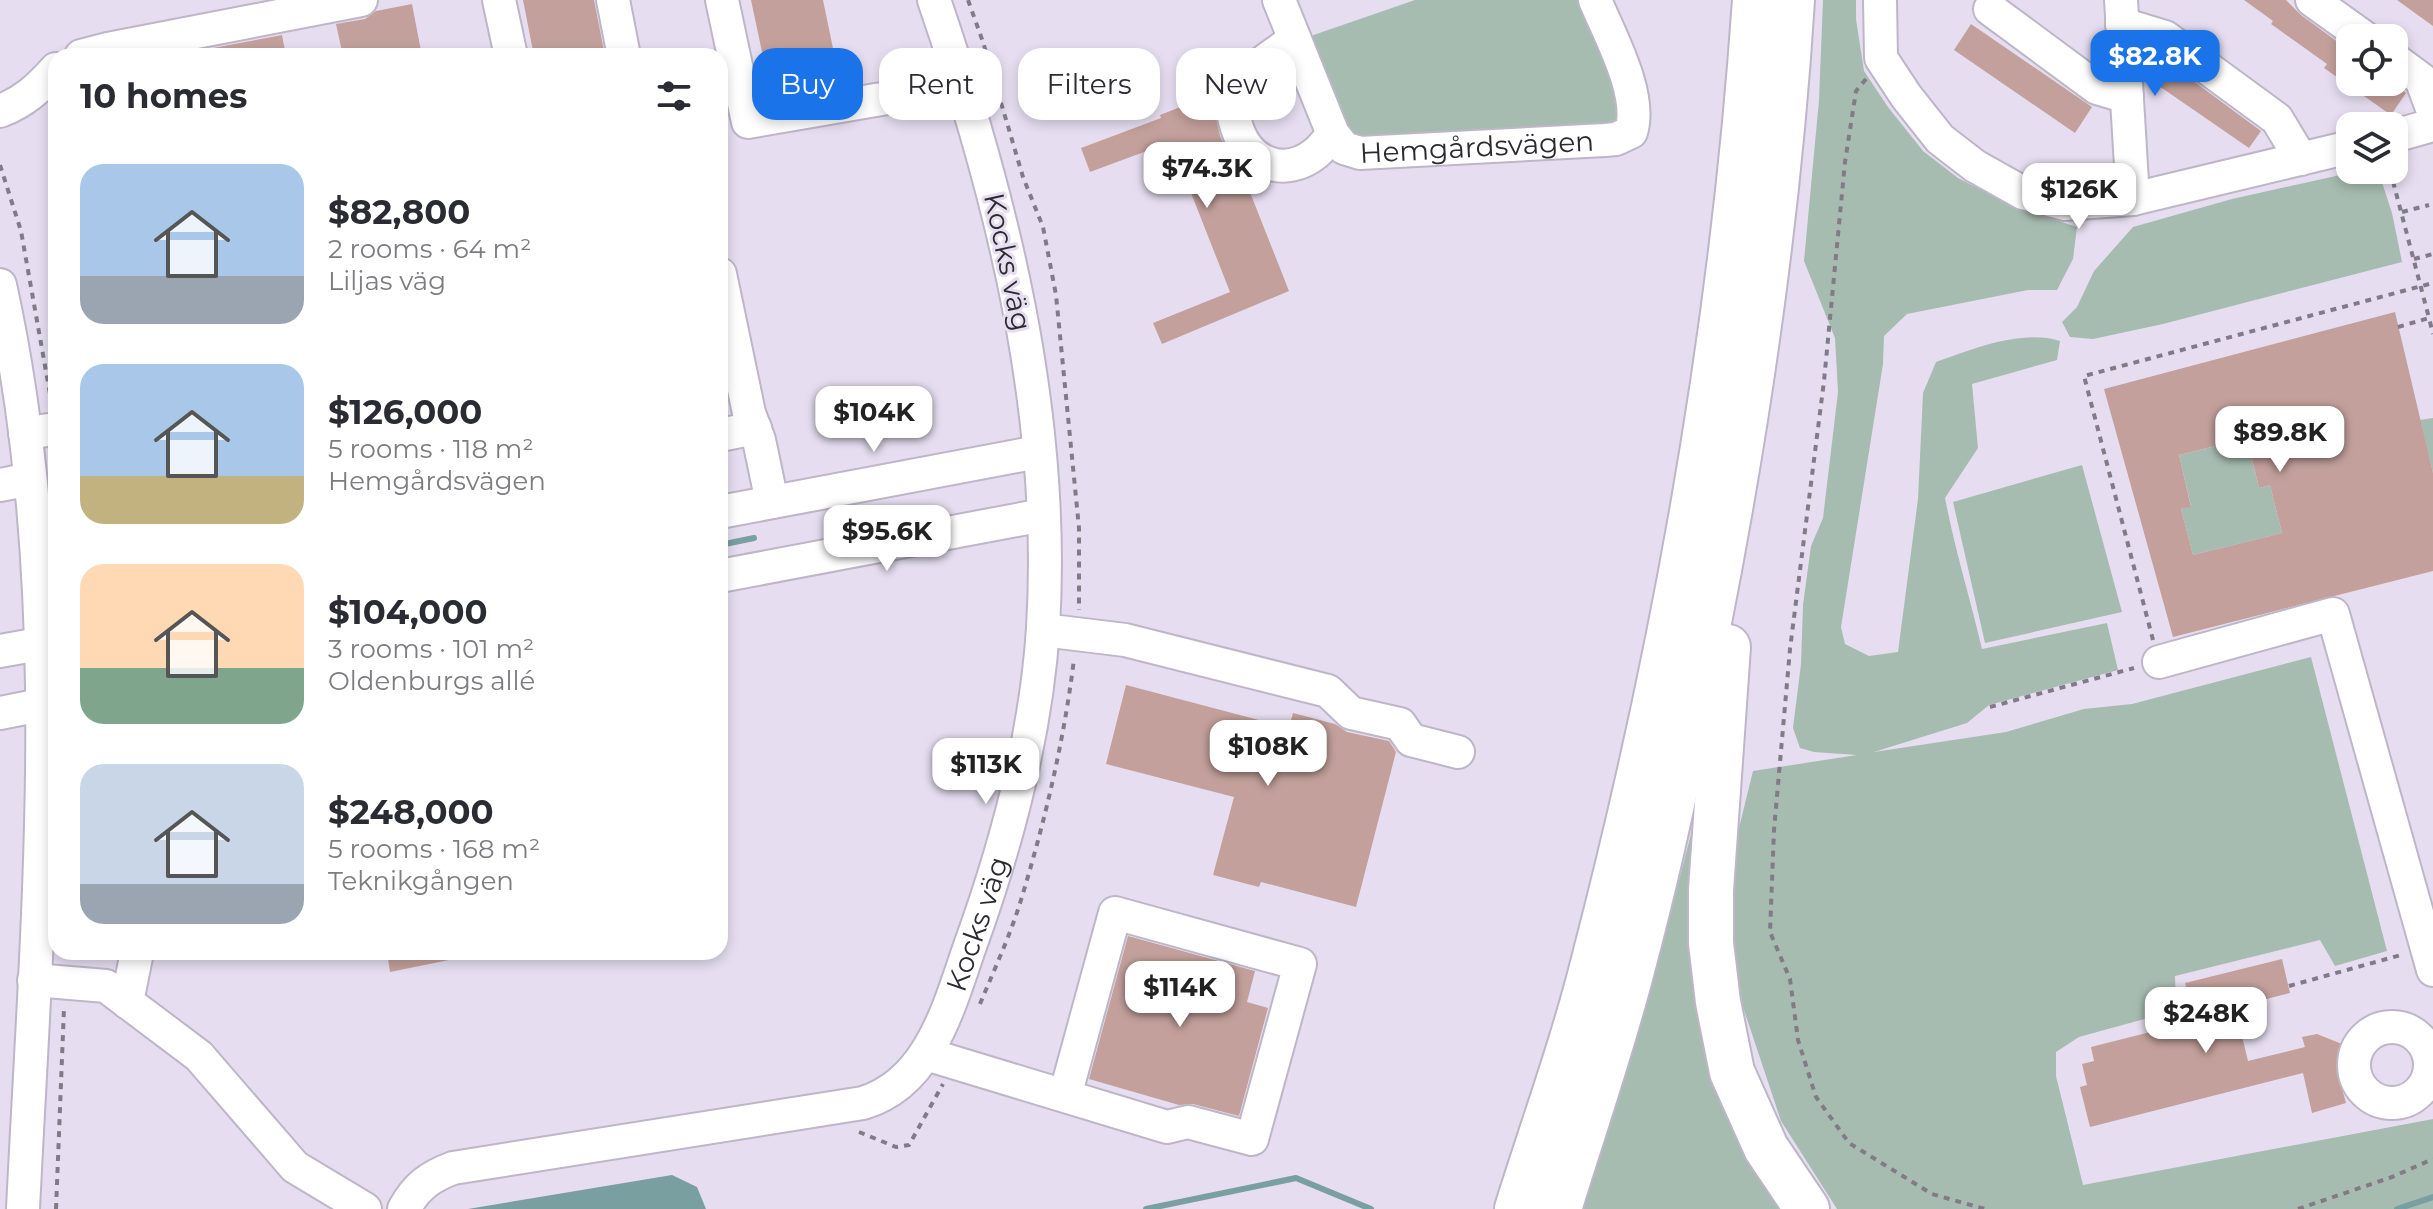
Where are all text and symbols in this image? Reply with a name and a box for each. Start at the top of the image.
map controls [2336,24,2408,184]
button: locate [2336,24,2408,96]
pin: $82.8K [2090,30,2220,98]
text: $82.8K [2109,40,2201,72]
chip: Buy [752,48,863,120]
chip: Rent [879,48,1002,120]
chip: Filters [1018,48,1160,120]
chip: New [1176,48,1296,120]
icon: filters [652,74,696,118]
text: 10 homes [80,75,247,117]
button: layers [2336,112,2408,184]
street label: Hemgårdsvägen [1359,124,1595,170]
pin: $74.3K [1142,142,1272,210]
text: $74.3K [1162,152,1252,184]
pin: $126K [2023,163,2135,231]
text: $126K [2040,173,2118,205]
street label: Kocks väg [977,190,1039,334]
text: $82,800 [328,191,470,233]
icon: home [144,196,240,292]
text: 2 rooms · 64 m² [328,233,531,265]
text: Liljas väg [328,265,446,297]
pin: $104K [818,386,930,454]
text: $126,000 [328,391,482,433]
icon: home [144,396,240,492]
text: $104K [833,396,915,428]
pin: $89.8K [2215,406,2345,474]
text: $89.8K [2233,416,2327,448]
text: 5 rooms · 118 m² [328,433,534,465]
text: Hemgårdsvägen [328,465,546,497]
pin: $95.6K [822,505,952,573]
text: $95.6K [842,515,932,547]
text: $104,000 [328,591,488,633]
icon: home [144,596,240,692]
text: 3 rooms · 101 m² [328,633,534,665]
text: Oldenburgs allé [328,665,535,697]
pin: $108K [1212,720,1324,788]
text: $108K [1228,730,1308,762]
pin: $113K [930,738,1042,806]
text: $113K [950,748,1022,780]
text: $248,000 [328,791,494,833]
icon: home [144,796,240,892]
text: 5 rooms · 168 m² [328,833,540,865]
street label: Kocks väg [939,853,1016,996]
text: Teknikgången [328,865,514,897]
pin: $114K [1124,961,1236,1029]
text: $114K [1143,971,1217,1003]
pin: $248K [2150,987,2262,1055]
text: $248K [2163,997,2249,1029]

